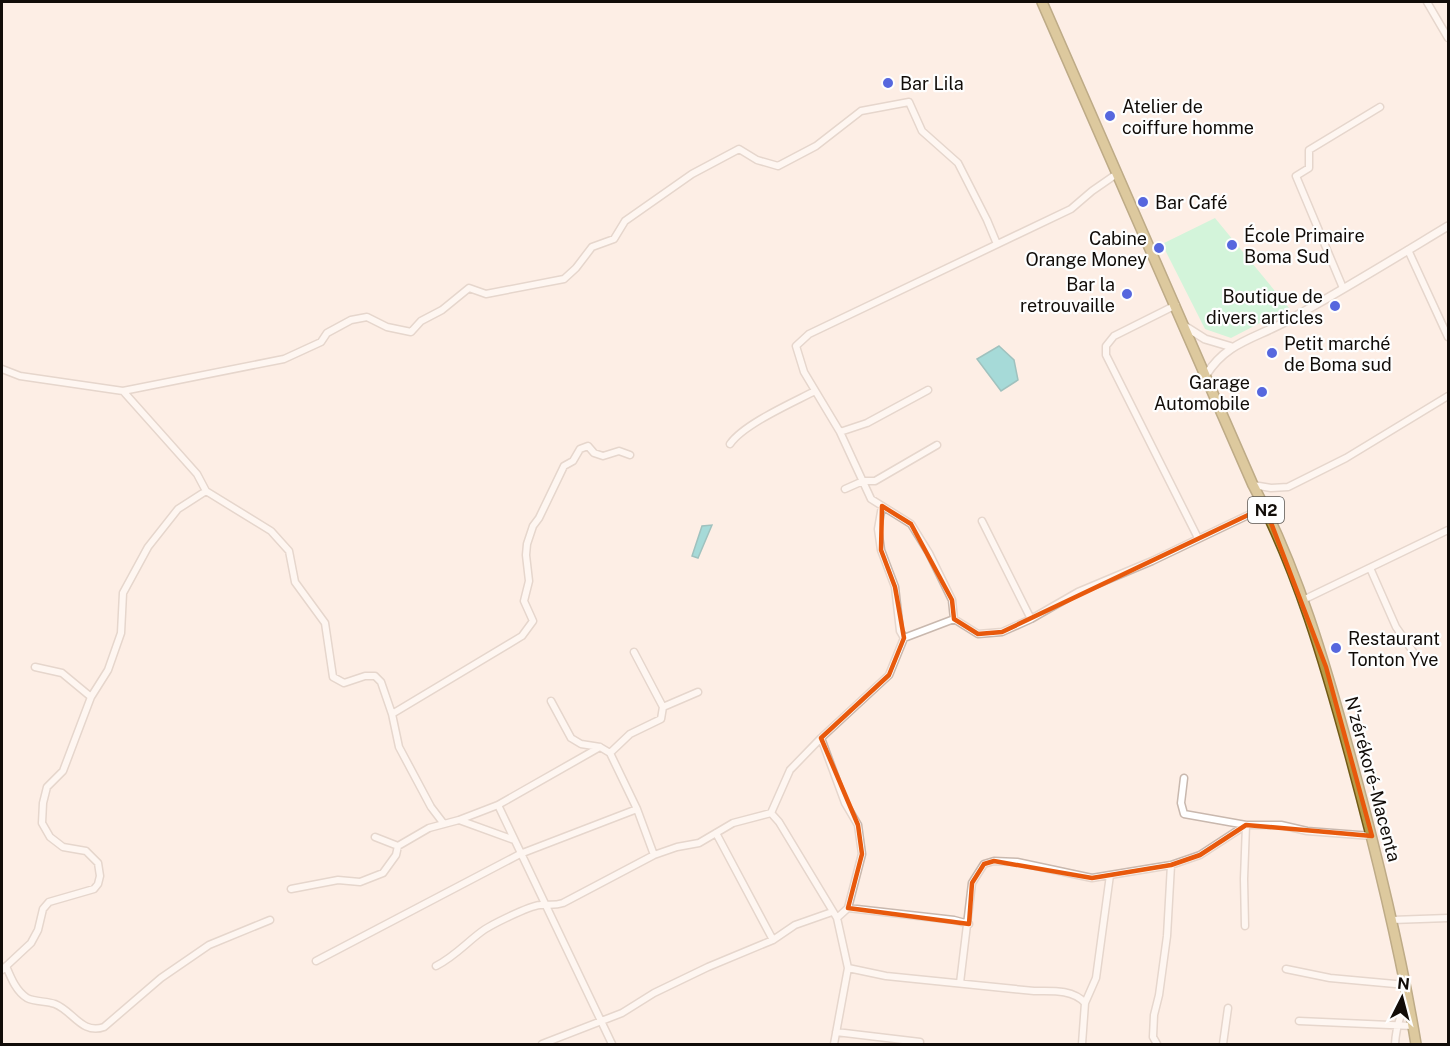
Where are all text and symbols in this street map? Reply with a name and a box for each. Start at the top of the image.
place label: Bar Lila [900,73,964,94]
marker: Bar Lila [881,76,895,90]
place label: Atelier de coiffure homme [1122,96,1254,138]
marker: Atelier de coiffure homme [1103,109,1117,123]
place label: Bar Café [1155,192,1228,213]
marker: Bar Café [1136,195,1150,209]
place label: École Primaire Boma Sud [1244,224,1365,267]
place label: Cabine Orange Money [1025,228,1147,270]
marker: École Primaire Boma Sud [1225,238,1239,252]
marker: Cabine Orange Money [1152,241,1166,255]
place label: Bar la retrouvaille [1020,274,1115,316]
place label: Boutique de divers articles [1206,286,1323,328]
marker: Bar la retrouvaille [1120,287,1134,301]
marker: Boutique de divers articles [1328,299,1342,313]
place label: Petit marché de Boma sud [1284,333,1392,375]
marker: Petit marché de Boma sud [1265,346,1279,360]
place label: Garage Automobile [1154,372,1250,414]
marker: Garage Automobile [1255,385,1269,399]
road number: N2 [1248,497,1284,523]
place label: Restaurant Tonton Yve [1348,628,1440,670]
marker: Restaurant Tonton Yve [1329,641,1343,655]
street label: N'zérékoré-Macenta [1341,694,1405,864]
north arrow [1372,968,1432,1028]
text: N [1396,973,1411,994]

